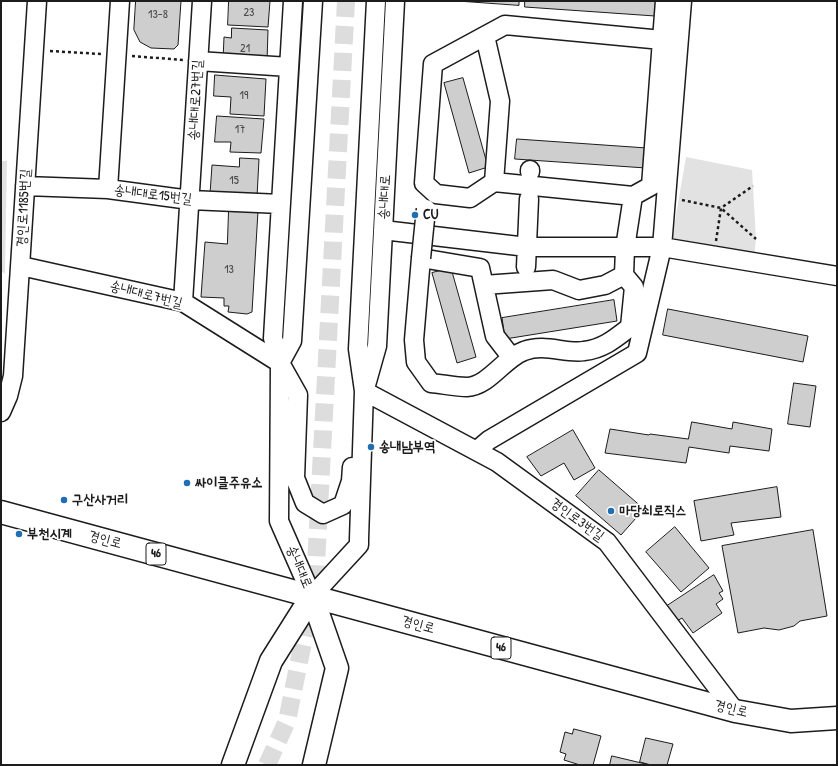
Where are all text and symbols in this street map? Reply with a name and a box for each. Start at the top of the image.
house number: 23 [244,6,254,20]
house number: 13-8 [148,8,168,22]
house number: 21 [240,42,250,56]
street label: 송내대로27번길 [185,59,207,141]
house number: 19 [240,89,248,103]
house number: 17 [235,123,245,137]
street label: 경인로1185번길 [14,168,34,248]
house number: 15 [229,174,239,188]
street label: 송내대로 [375,174,395,220]
street label: 송내대로15번길 [113,182,193,208]
place label: CU [423,207,438,223]
marker: CU [410,210,420,220]
house number: 13 [224,263,234,277]
street label: 송내대로7번길 [108,278,184,312]
place label: 송내남부역 [379,439,435,455]
marker: 송내남부역 [366,442,376,452]
place label: 싸이클주유소 [195,475,263,491]
marker: 싸이클주유소 [182,478,192,488]
place label: 구산사거리 [72,492,128,508]
marker: 구산사거리 [59,495,69,505]
street label: 경인로3번길 [547,495,607,545]
place label: 마당쇠로직스 [619,503,687,519]
marker: 마당쇠로직스 [606,506,616,516]
place label: 부천시계 [27,526,72,542]
street label: 경인로 [87,528,123,552]
marker: 부천시계 [14,529,24,539]
road number: 46 [146,543,166,565]
street label: 송내대로 [282,543,316,591]
street label: 경인로 [400,613,436,637]
road number: 46 [491,637,511,659]
street label: 경인로 [713,697,749,721]

